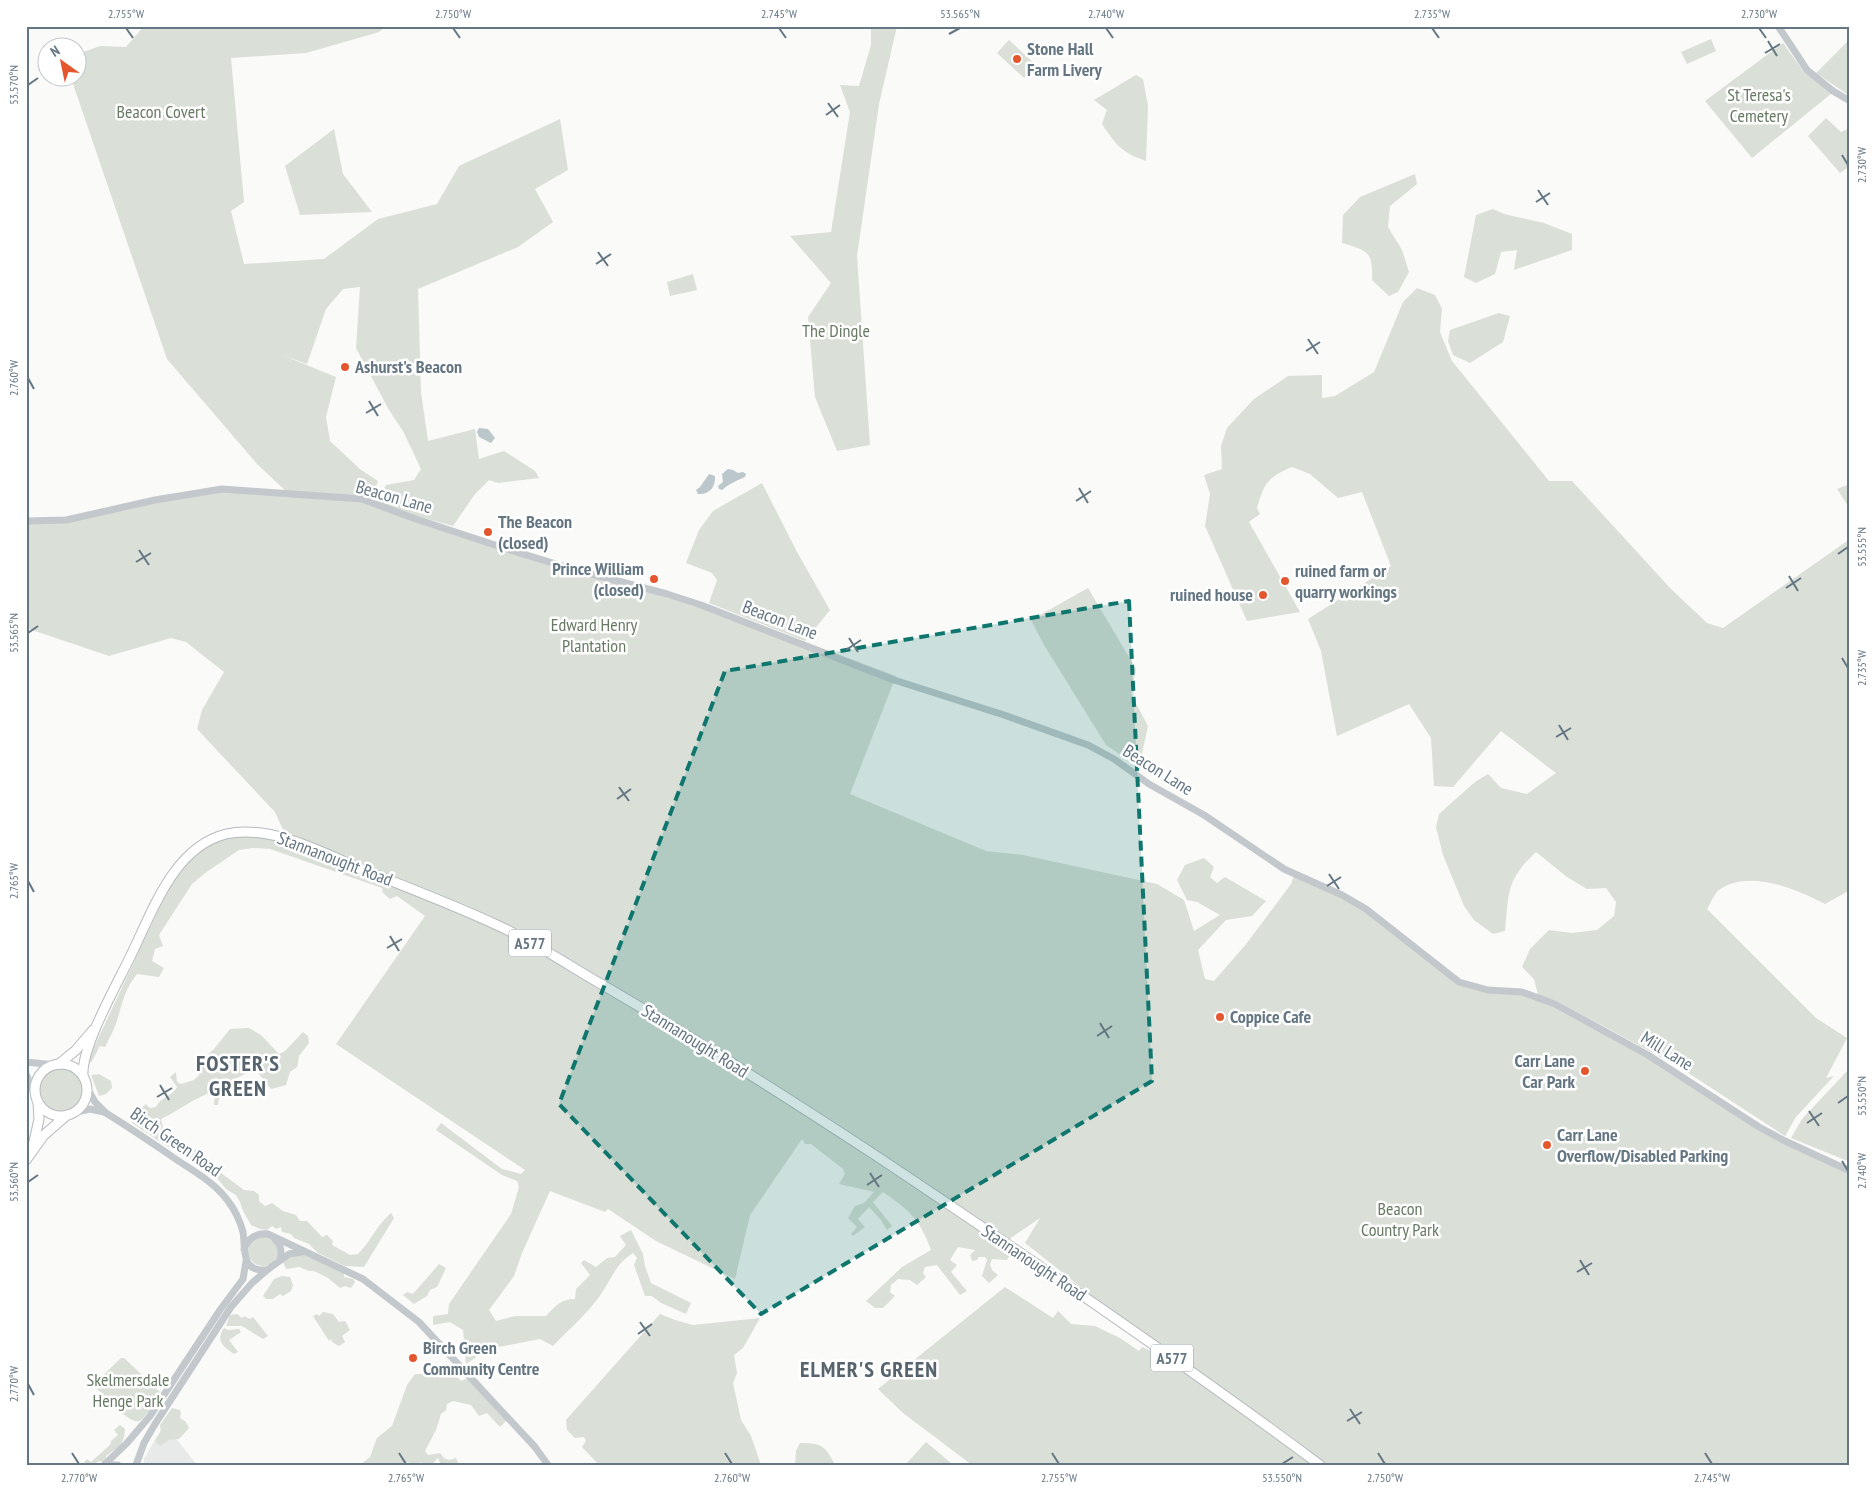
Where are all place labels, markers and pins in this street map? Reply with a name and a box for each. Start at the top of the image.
place label: Stone Hall Farm Livery [1027,37,1103,81]
marker: Stone Hall Farm Livery [1011,53,1023,65]
place label: Ashurst's Beacon [354,355,462,378]
marker: Ashurst's Beacon [339,361,351,373]
place label: The Beacon (closed) [498,510,572,554]
marker: The Beacon (closed) [482,526,494,538]
place label: Prince William (closed) [552,557,644,601]
place label: ruined farm or quarry workings [1295,559,1397,603]
marker: Prince William (closed) [648,573,660,585]
marker: ruined farm or quarry workings [1279,575,1291,587]
place label: ruined house [1170,583,1253,606]
marker: ruined house [1257,589,1269,601]
place label: Coppice Cafe [1230,1005,1311,1028]
marker: Coppice Cafe [1214,1011,1226,1023]
place label: Carr Lane Car Park [1514,1049,1576,1093]
marker: Carr Lane Car Park [1579,1065,1591,1077]
place label: Carr Lane Overflow/Disabled Parking [1557,1123,1728,1167]
marker: Carr Lane Overflow/Disabled Parking [1541,1139,1553,1151]
place label: Birch Green Community Centre [423,1336,540,1380]
marker: Birch Green Community Centre [407,1352,419,1364]

